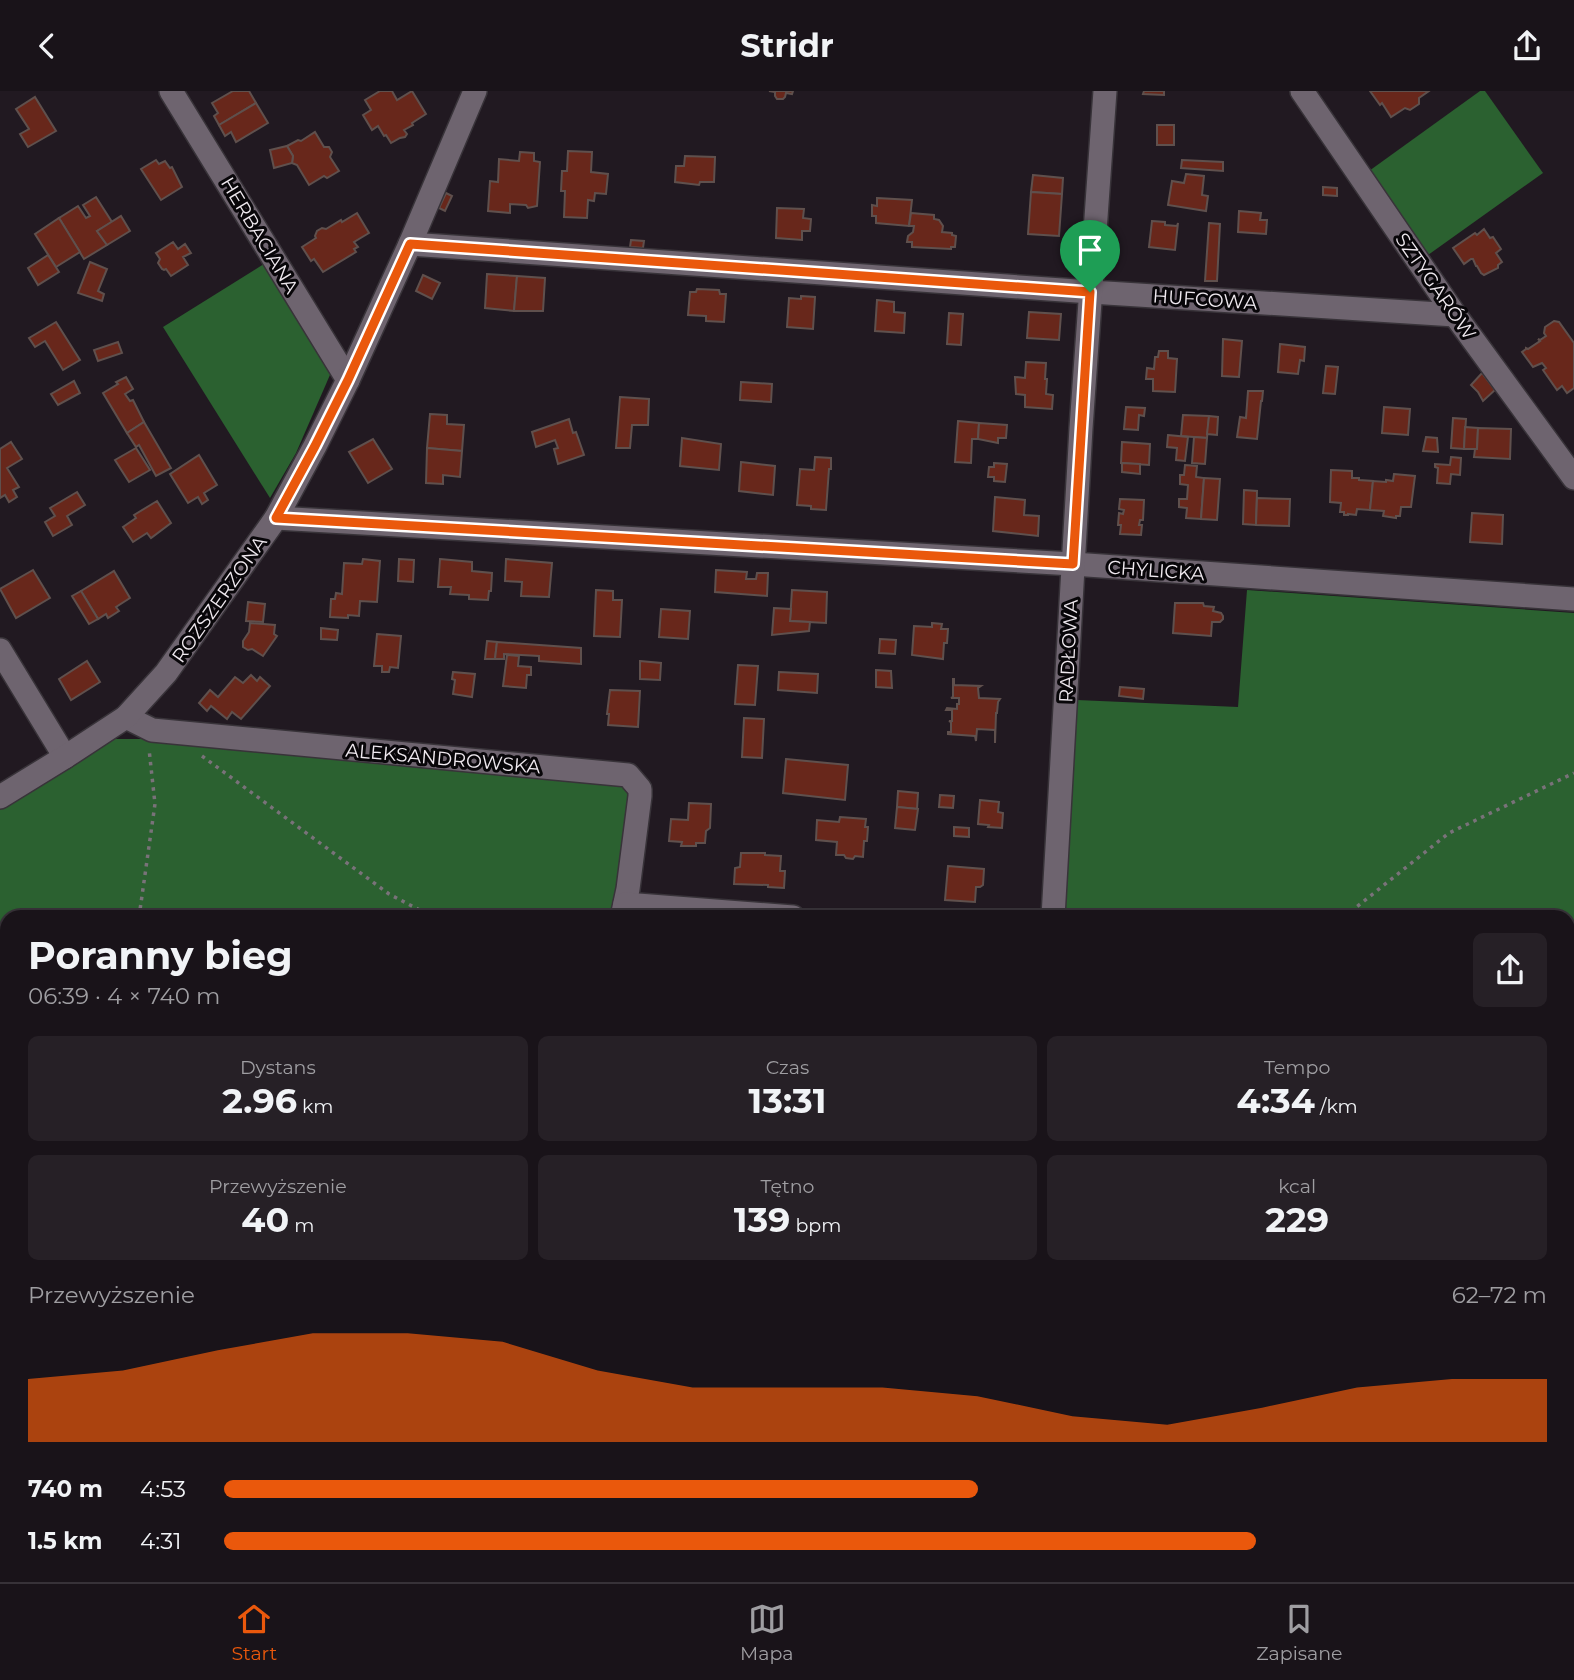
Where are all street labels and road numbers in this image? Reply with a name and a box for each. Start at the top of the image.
street label: HERBACIANA [216,173,303,298]
street label: SZTYGARÓW [1390,228,1481,344]
street label: HUFCOWA [1152,284,1258,315]
street label: ROZSZERZONA [167,531,272,667]
street label: CHYLICKA [1107,556,1206,585]
street label: RADŁOWA [1054,598,1083,703]
street label: ALEKSANDROWSKA [345,739,542,779]

